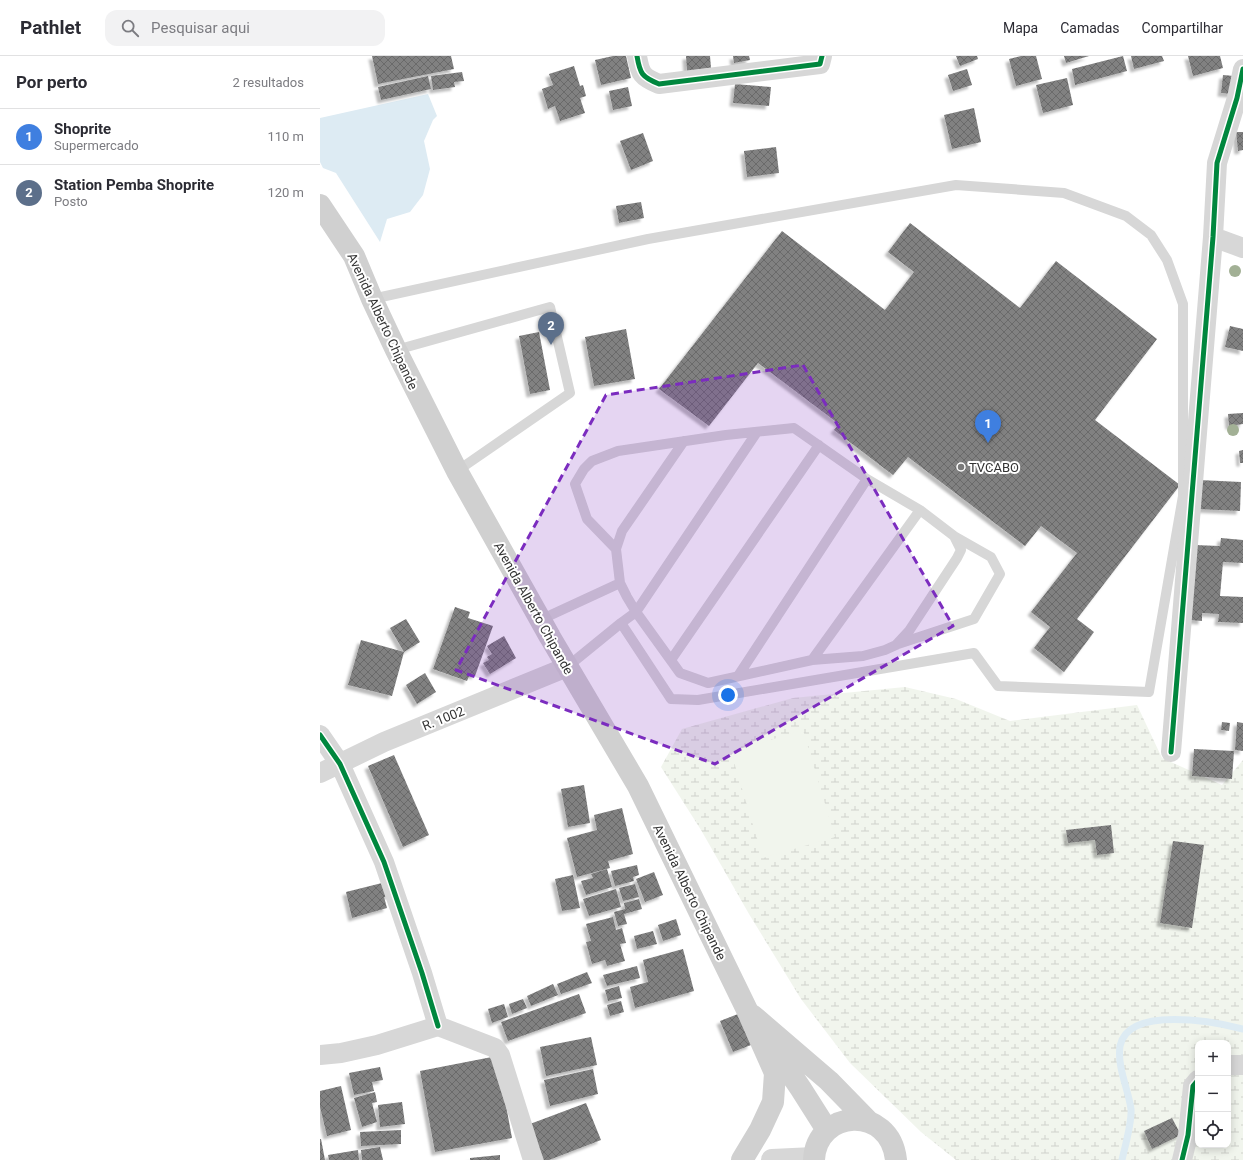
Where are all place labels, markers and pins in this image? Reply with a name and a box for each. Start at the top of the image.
pin: 2 [538,312,564,345]
pin: 1 [975,410,1001,443]
place label: TVCABO [969,460,1019,475]
marker: TVCABO [956,462,966,472]

